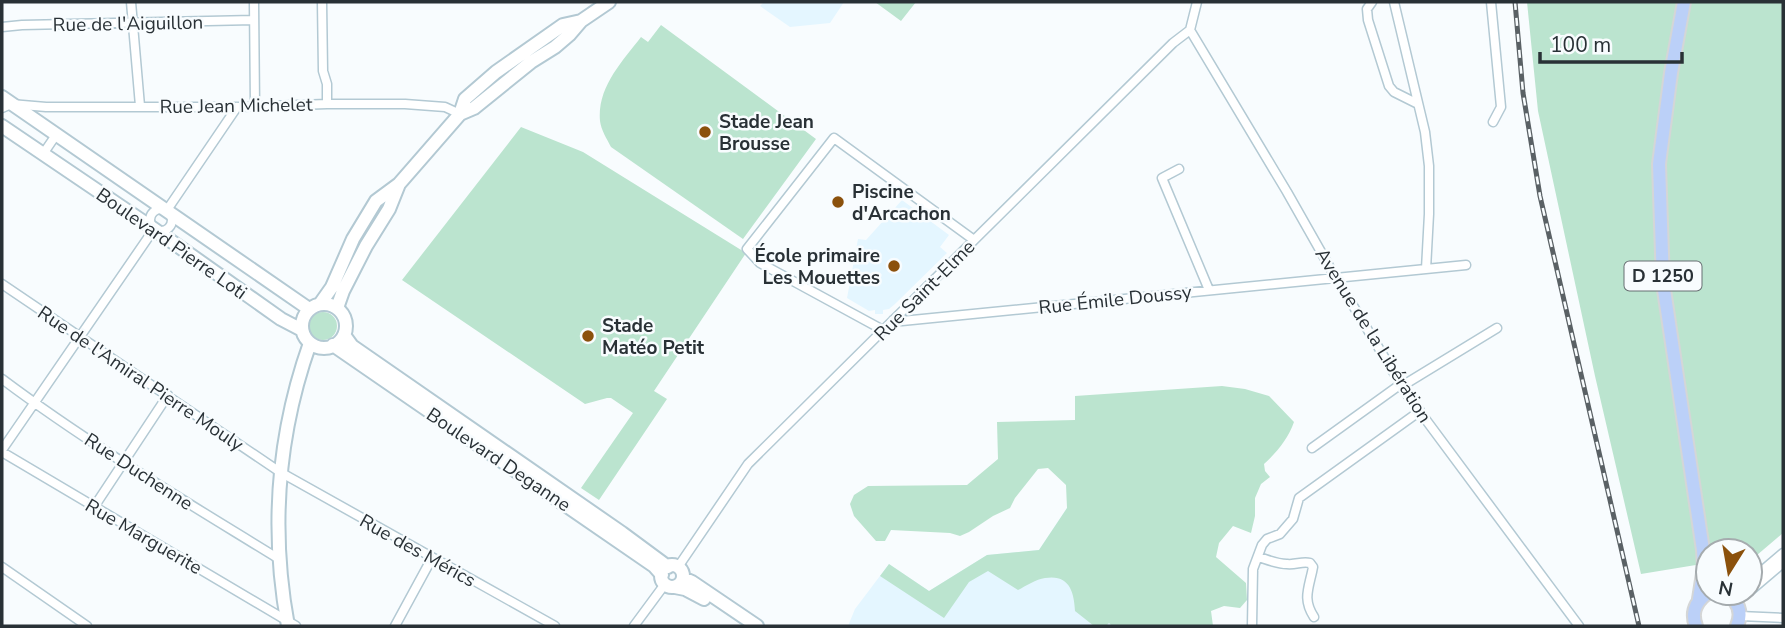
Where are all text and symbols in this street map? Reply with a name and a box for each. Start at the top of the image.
street label: Rue de l'Aiguillon [53,10,203,38]
scale bar [1540,21,1682,65]
text: 100 m [1550,31,1611,59]
street label: Rue Jean Michelet [159,92,313,120]
place label: Stade Jean Brousse [719,109,814,157]
marker: Stade Jean Brousse [697,124,713,140]
place label: Piscine d'Arcachon [852,179,951,227]
street label: Boulevard Pierre Loti [91,182,252,306]
marker: Piscine d'Arcachon [830,194,846,210]
street label: Rue Saint-Elme [869,235,981,347]
place label: École primaire Les Mouettes [754,243,880,291]
street label: Avenue de la Libération [1309,243,1438,428]
marker: École primaire Les Mouettes [886,258,902,274]
road number: D 1250 [1624,262,1702,290]
street label: Rue Émile Doussy [1037,279,1193,321]
street label: Rue de l'Amiral Pierre Mouly [32,300,249,458]
place label: Stade Matéo Petit [602,313,705,361]
marker: Stade Matéo Petit [580,328,596,344]
street label: Boulevard Deganne [421,402,576,518]
street label: Rue Duchenne [79,427,198,517]
street label: Rue Marguerite [80,493,207,581]
street label: Rue des Mérics [355,508,480,594]
north arrow [1694,537,1764,607]
text: N [1716,574,1735,602]

